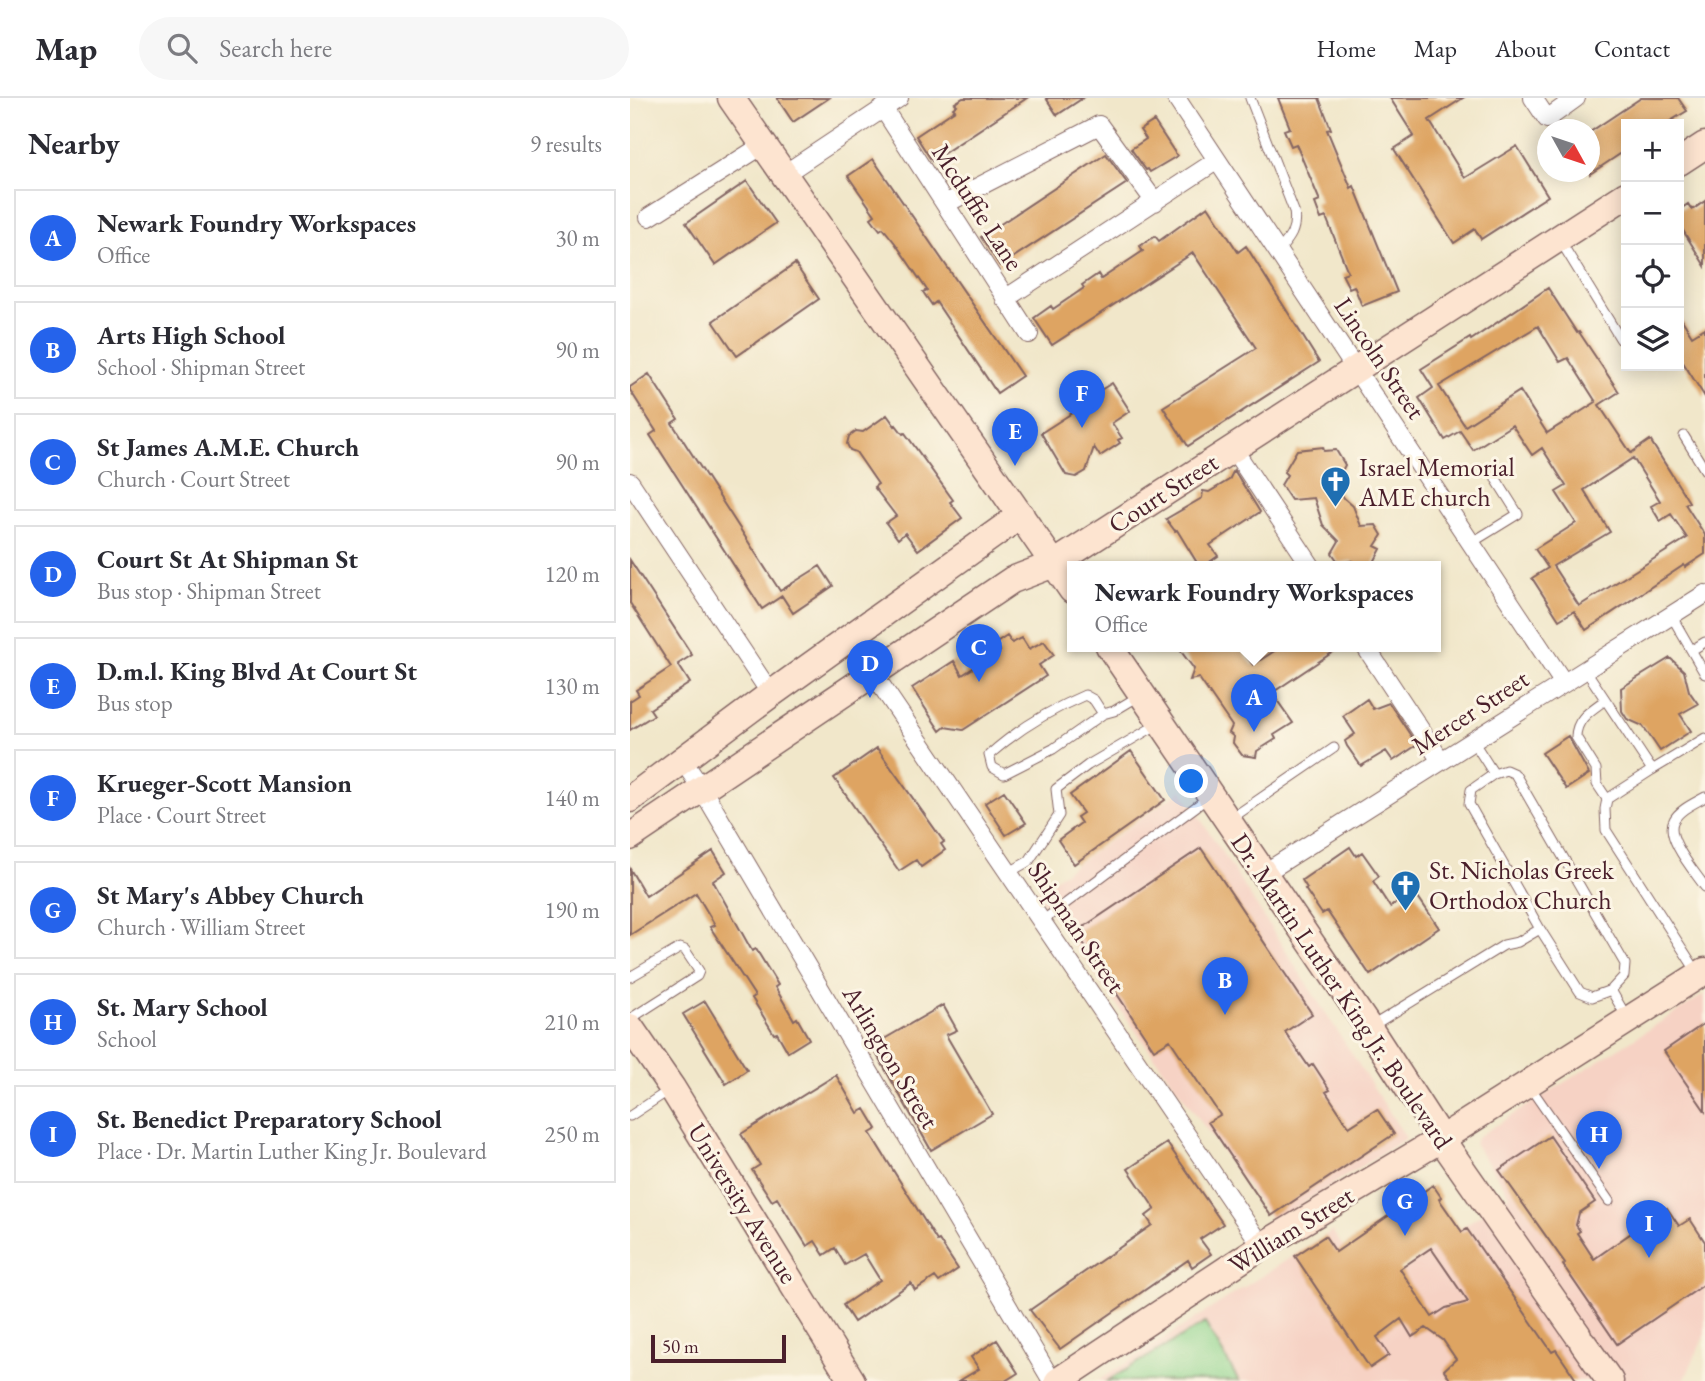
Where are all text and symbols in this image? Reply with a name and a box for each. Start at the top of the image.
search box [139,17,629,80]
text: Map [35,27,97,70]
icon: search [163,29,201,67]
text: Search here [219,31,332,65]
text: Home [1316,33,1376,64]
text: Map [1414,33,1457,64]
text: About [1495,33,1556,64]
text: Contact [1594,33,1670,64]
north arrow [1537,119,1600,182]
map controls [1621,119,1684,371]
button: + [1621,119,1684,182]
text: Nearby [28,124,120,163]
text: 9 results [530,129,602,159]
street label: Mcduffie Lane [924,137,1032,277]
button: − [1621,182,1684,245]
text: Newark Foundry Workspaces [97,206,416,240]
text: A [45,223,61,253]
text: 30 m [555,223,600,253]
text: Office [97,240,150,270]
button: locate [1621,245,1684,308]
street label: Lincoln Street [1327,290,1433,426]
button: layers [1621,308,1684,371]
text: Arts High School [97,318,285,352]
text: B [46,335,60,365]
text: 90 m [555,335,600,365]
text: School · Shipman Street [97,352,305,382]
pin: F [1059,370,1105,428]
pin: E [992,408,1038,466]
text: St James A.M.E. Church [97,430,359,464]
street label: Court Street [1102,445,1224,541]
text: C [45,447,61,477]
text: 90 m [555,447,600,477]
place label: Israel Memorial AME church [1358,450,1515,514]
text: Church · Court Street [97,464,290,494]
church icon: Israel Memorial AME church [1319,465,1353,509]
text: Court St At Shipman St [97,542,358,576]
text: D [44,559,62,589]
text: 120 m [544,559,600,589]
popup [1067,561,1441,652]
text: Newark Foundry Workspaces [1094,575,1414,609]
text: Bus stop · Shipman Street [97,576,321,606]
text: Office [1094,609,1148,639]
pin: C [956,624,1002,682]
pin: D [847,640,893,698]
text: D.m.l. King Blvd At Court St [97,654,417,688]
street label: Mercer Street [1405,662,1535,762]
text: E [46,671,60,701]
text: 130 m [544,671,600,701]
pin: A [1231,674,1277,732]
text: Bus stop [97,688,173,718]
your location [1174,764,1208,798]
text: Krueger-Scott Mansion [97,766,352,800]
text: F [47,783,59,813]
text: 140 m [544,783,600,813]
text: Place · Court Street [97,800,266,830]
street label: Dr. Martin Luther King Jr. Boulevard [1225,827,1459,1155]
place label: St. Nicholas Greek Orthodox Church [1429,853,1615,917]
street label: Shipman Street [1020,854,1134,1000]
church icon: St. Nicholas Greek Orthodox Church [1389,868,1423,912]
text: St Mary's Abbey Church [97,878,364,912]
text: G [45,895,61,925]
text: 190 m [544,895,600,925]
text: Church · William Street [97,912,305,942]
pin: B [1202,957,1248,1015]
street label: Arlington Street [834,978,947,1135]
text: St. Mary School [97,990,268,1024]
text: H [44,1007,62,1037]
text: 210 m [544,1007,600,1037]
text: School [97,1024,157,1054]
text: St. Benedict Preparatory School [97,1102,442,1136]
pin: H [1576,1111,1622,1169]
street label: University Avenue [680,1116,806,1290]
text: I [49,1119,57,1149]
text: 250 m [544,1119,600,1149]
text: Place · Dr. Martin Luther King Jr. Boulevard [97,1136,487,1166]
street label: William Street [1222,1178,1360,1282]
pin: G [1382,1178,1428,1236]
pin: I [1626,1200,1672,1258]
scale bar [651,1332,786,1364]
text: 50 m [662,1334,699,1359]

